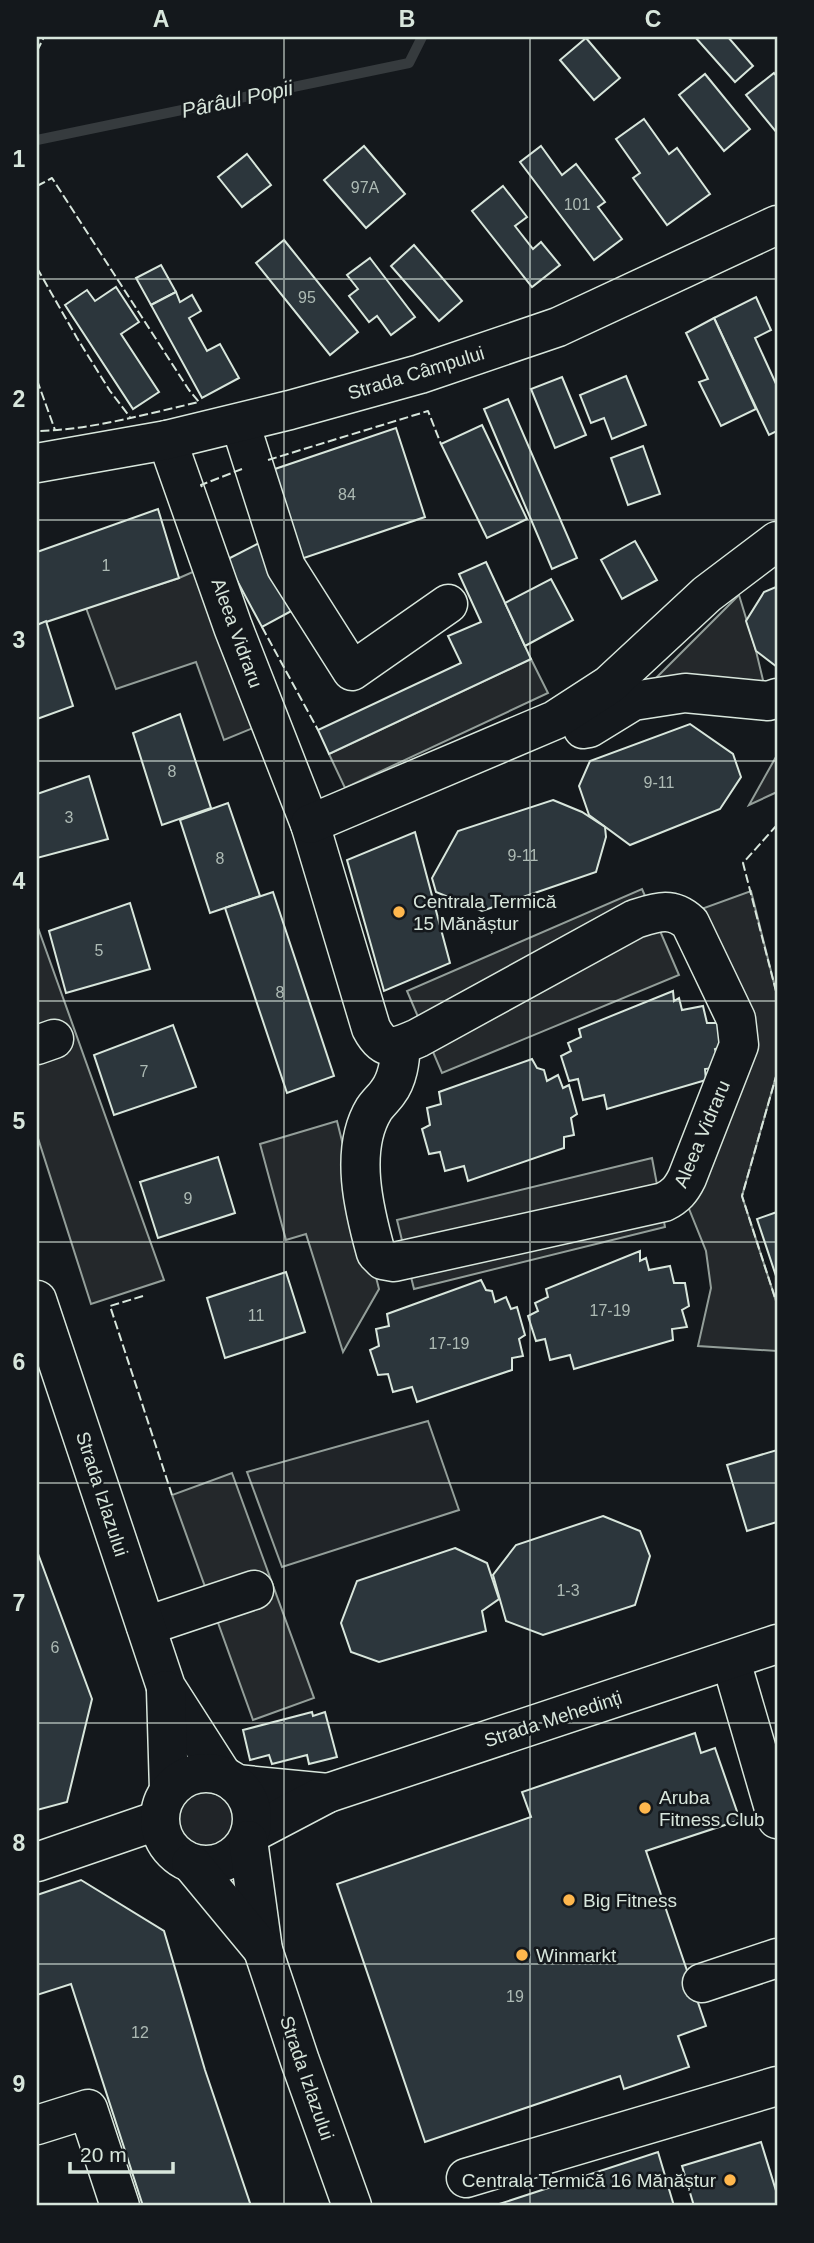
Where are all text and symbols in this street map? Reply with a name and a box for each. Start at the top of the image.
text: A [153,6,169,32]
text: B [399,6,415,32]
text: C [645,6,661,32]
water label: Pârâul Popii [179,76,296,122]
text: 1 [13,146,26,172]
house number: 97A [351,179,380,196]
house number: 101 [564,196,590,213]
house number: 95 [298,289,316,306]
street label: Strada Câmpului [345,342,487,404]
text: 2 [13,386,25,412]
house number: 84 [338,486,356,503]
house number: 1 [102,557,111,574]
street label: Aleea Vidraru [208,575,266,691]
text: 3 [13,627,25,653]
house number: 8 [168,763,177,780]
house number: 9-11 [644,774,675,791]
house number: 3 [65,809,74,826]
house number: 9-11 [508,847,539,864]
house number: 8 [216,850,225,867]
text: 4 [13,868,26,894]
place label: Centrala Termică 15 Mănăștur [413,891,557,934]
marker: Centrala Termică 15 Mănăștur [391,904,407,920]
house number: 5 [95,942,104,959]
house number: 8 [276,984,285,1001]
house number: 7 [140,1063,149,1080]
street label: Aleea Vidraru [670,1077,734,1191]
text: 5 [13,1108,26,1134]
house number: 9 [184,1190,193,1207]
house number: 17-19 [590,1302,631,1319]
house number: 11 [248,1307,264,1324]
house number: 17-19 [429,1335,470,1352]
text: 6 [13,1349,25,1375]
street label: Strada Izlazului [72,1429,132,1559]
house number: 1-3 [556,1582,580,1599]
text: 7 [13,1590,25,1616]
house number: 6 [51,1639,60,1656]
street label: Strada Mehedinți [481,1687,625,1751]
place label: Aruba Fitness Club [659,1787,765,1830]
marker: Aruba Fitness Club [637,1800,653,1816]
text: 8 [13,1830,26,1856]
place label: Big Fitness [583,1890,677,1911]
marker: Big Fitness [561,1892,577,1908]
place label: Winmarkt [536,1945,617,1966]
marker: Winmarkt [514,1947,530,1963]
house number: 19 [506,1988,524,2005]
street label: Strada Izlazului [276,2013,338,2143]
house number: 12 [131,2024,149,2041]
text: 9 [13,2071,25,2097]
scale bar [70,2131,173,2175]
text: 20 m [80,2143,127,2166]
place label: Centrala Termică 16 Mănăștur [462,2170,717,2191]
marker: Centrala Termică 16 Mănăștur [722,2172,738,2188]

